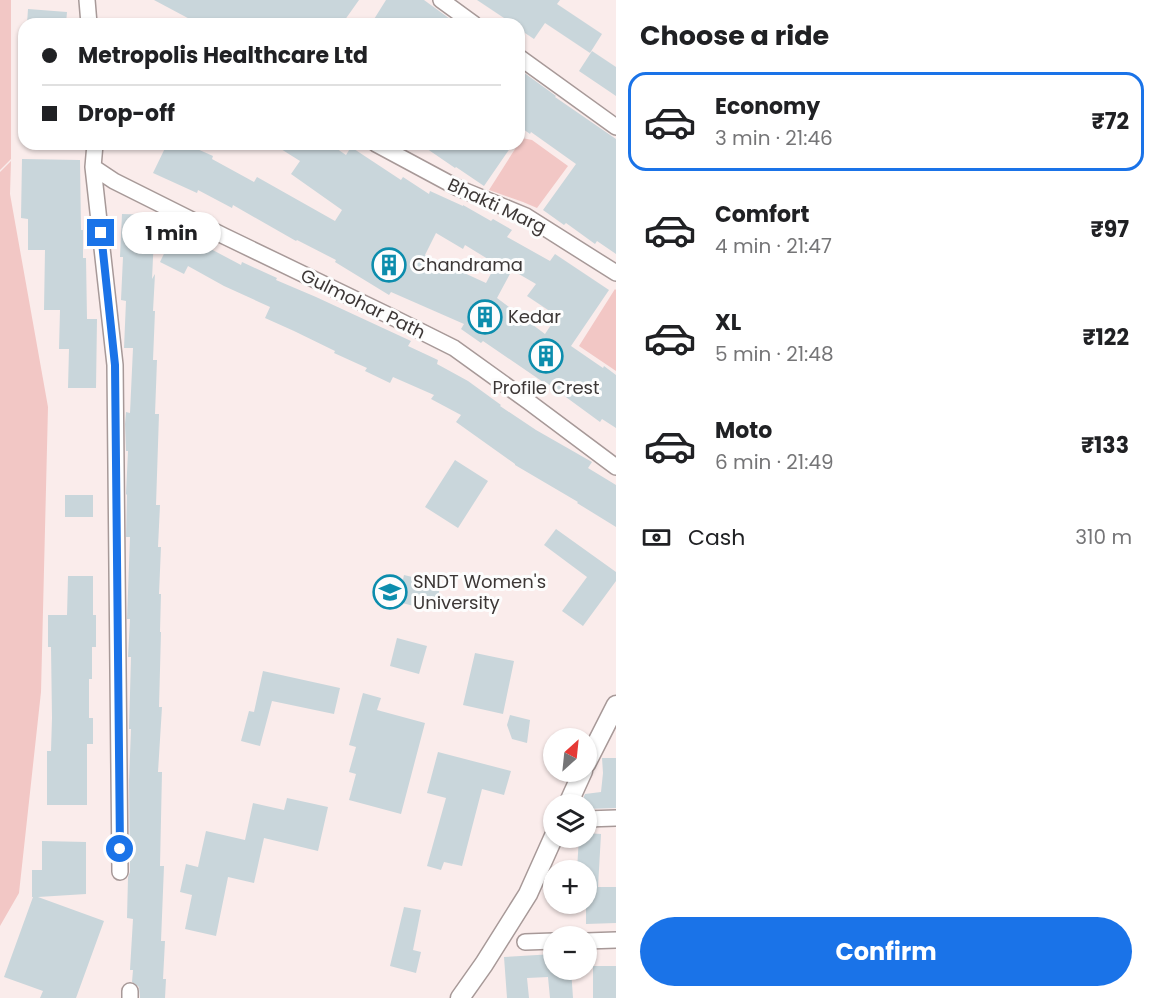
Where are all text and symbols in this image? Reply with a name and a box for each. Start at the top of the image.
text: Choose a ride [640,17,829,54]
text: Metropolis Healthcare Ltd [78,40,368,71]
text: Economy [715,91,820,122]
icon: car [643,95,697,149]
text: Drop-off [78,98,175,129]
text: ₹72 [1092,106,1129,137]
text: 3 min · 21:46 [715,124,833,152]
street label: Bhakti Marg [444,172,551,239]
text: Comfort [715,199,809,230]
icon: car [643,203,697,257]
callout: 1 min [122,212,221,254]
text: ₹97 [1091,214,1129,245]
route end [87,219,114,246]
text: 1 min [145,219,198,247]
text: 4 min · 21:47 [715,232,832,260]
building icon: Chandrama [371,247,407,283]
place label: Chandrama [412,252,523,277]
street label: Gulmohar Path [297,263,430,345]
building icon: Kedar [467,299,503,335]
place label: Kedar [508,304,561,329]
text: XL [715,307,741,338]
icon: car [643,311,697,365]
text: ₹122 [1082,322,1129,353]
building icon: Profile Crest [528,338,564,374]
text: 5 min · 21:48 [715,340,834,368]
place label: Profile Crest [492,375,600,400]
text: Moto [715,415,772,446]
icon: car [643,419,697,473]
text: ₹133 [1081,430,1129,461]
text: 6 min · 21:49 [715,448,834,476]
icon: cash [640,521,673,554]
text: Cash [688,522,745,553]
text: 310 m [1075,523,1132,551]
place label: SNDT Women's University [413,569,546,615]
school or university icon: SNDT Women's University [372,574,408,610]
north arrow [543,728,597,782]
map controls [543,728,597,980]
button: layers [543,794,597,848]
route start [106,835,133,862]
button: + [543,860,597,914]
button: Confirm [640,917,1132,986]
button: − [543,926,597,980]

